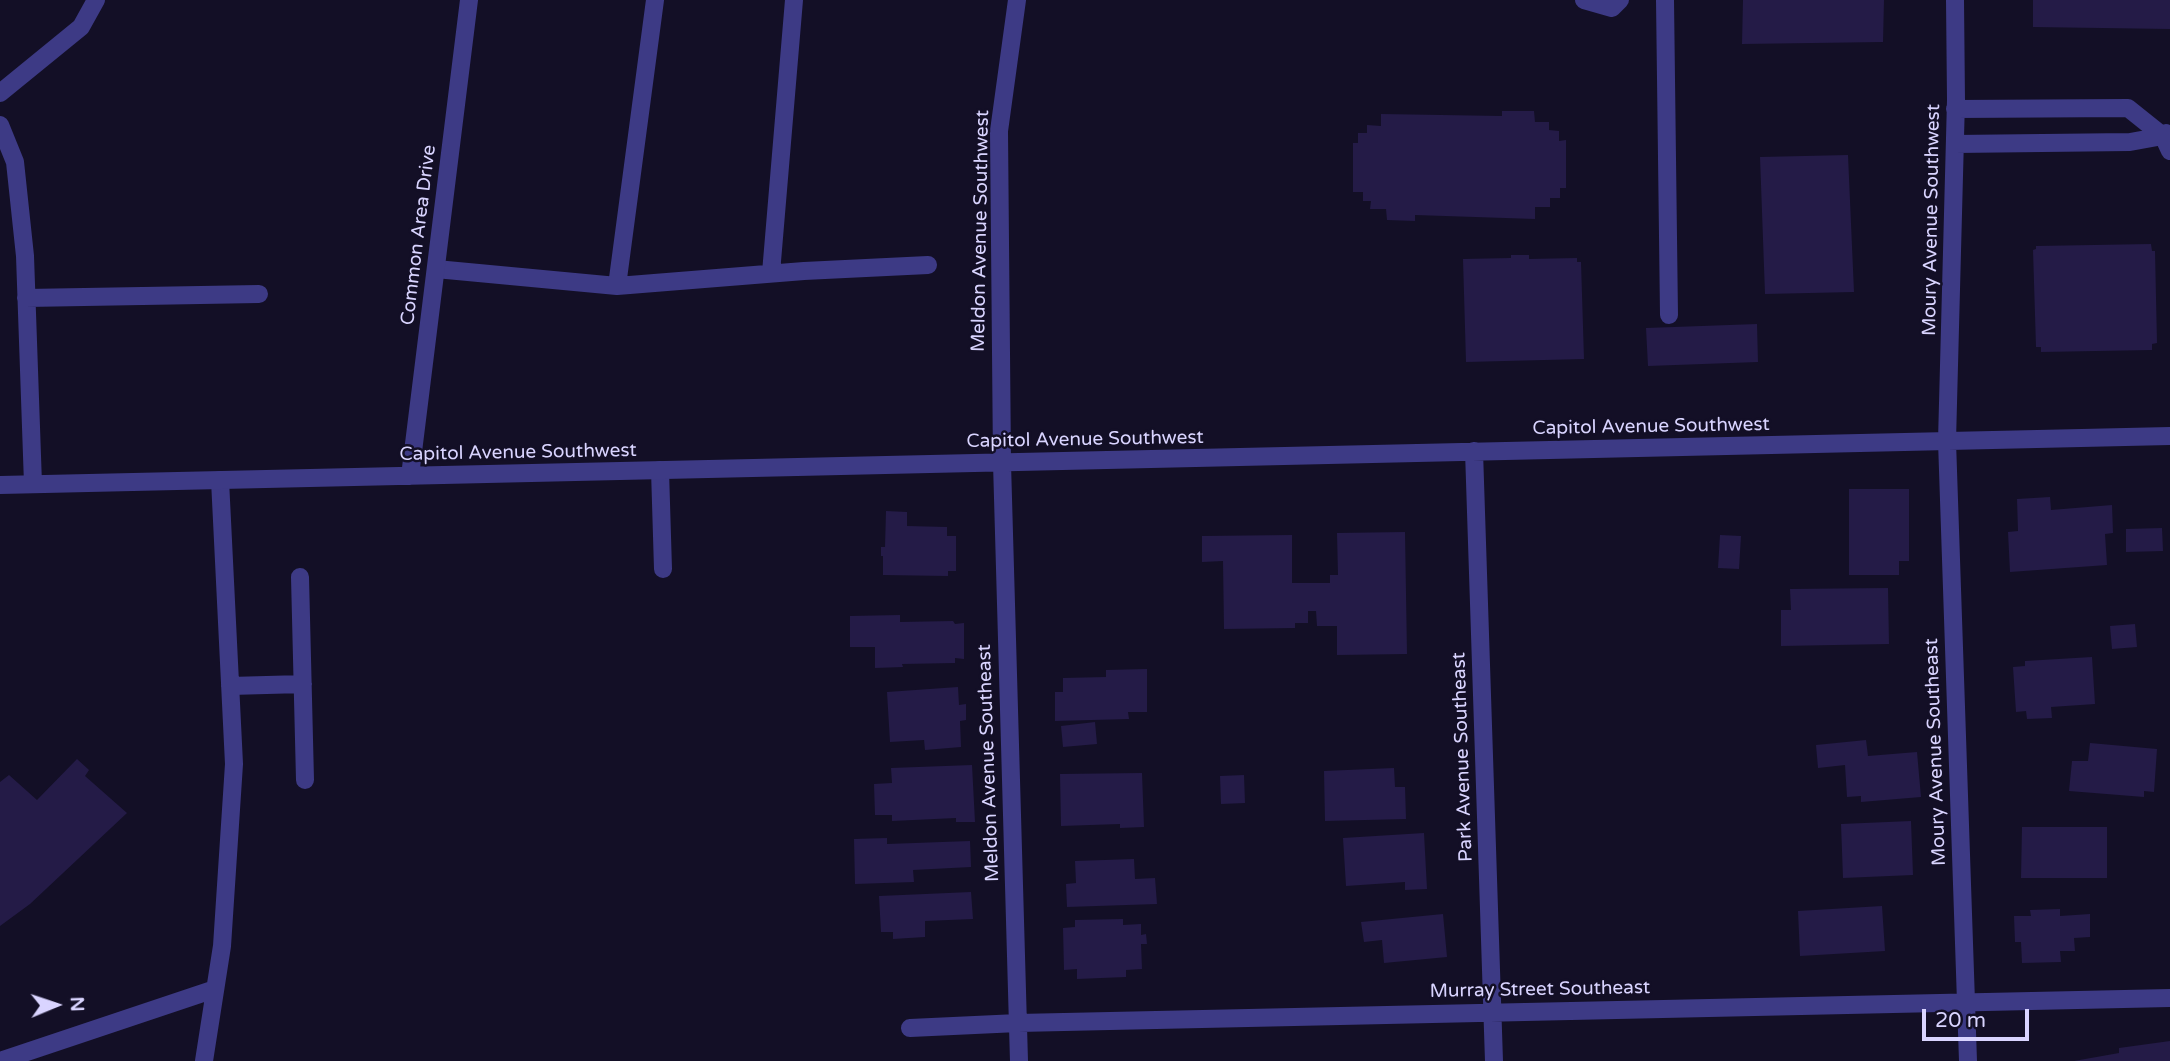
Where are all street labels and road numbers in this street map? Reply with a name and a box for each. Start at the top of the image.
street label: Moury Avenue Southwest [1919,104,1945,336]
street label: Meldon Avenue Southwest [967,110,995,352]
street label: Common Area Drive [397,143,441,327]
street label: Capitol Avenue Southwest [1532,414,1770,440]
street label: Capitol Avenue Southwest [966,427,1204,453]
street label: Capitol Avenue Southwest [399,440,637,466]
street label: Moury Avenue Southeast [1921,638,1951,866]
street label: Meldon Avenue Southeast [973,644,1005,882]
street label: Park Avenue Southeast [1448,652,1478,862]
street label: Murray Street Southeast [1430,977,1650,1003]

